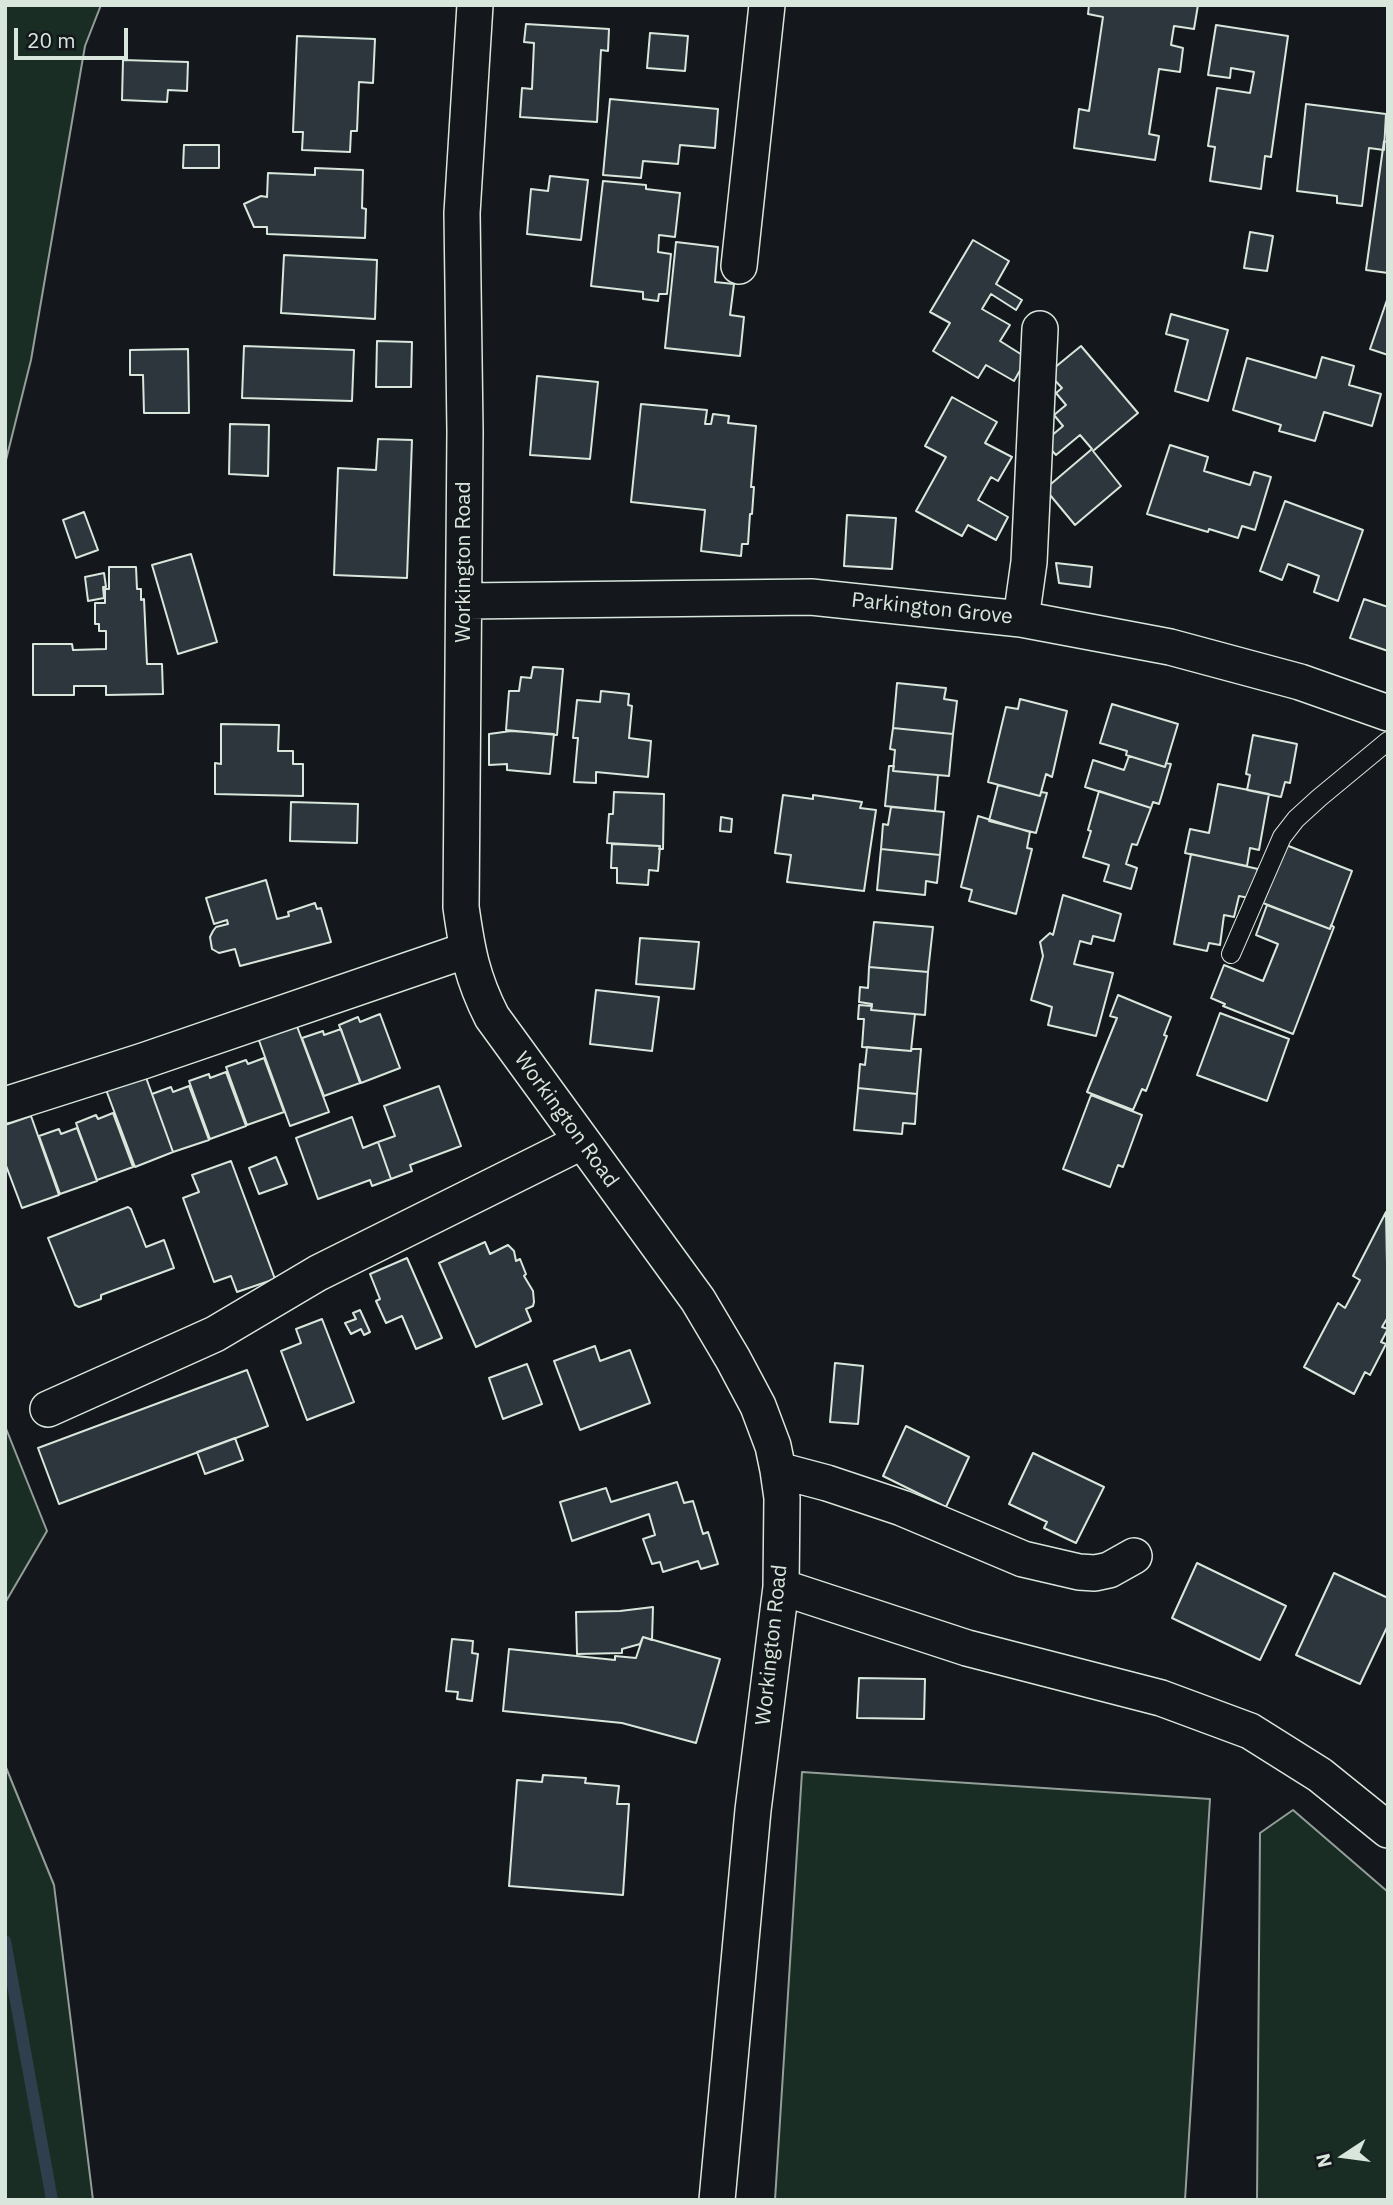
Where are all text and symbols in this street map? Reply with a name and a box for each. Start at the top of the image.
scale bar [18,14,131,58]
text: 20 m [27,26,76,54]
street label: Workington Road [451,481,477,643]
street label: Parkington Grove [850,588,1014,630]
street label: Workington Road [508,1047,624,1193]
street label: Workington Road [751,1563,793,1727]
north arrow [1309,2121,1379,2191]
text: N [1310,2151,1337,2170]

